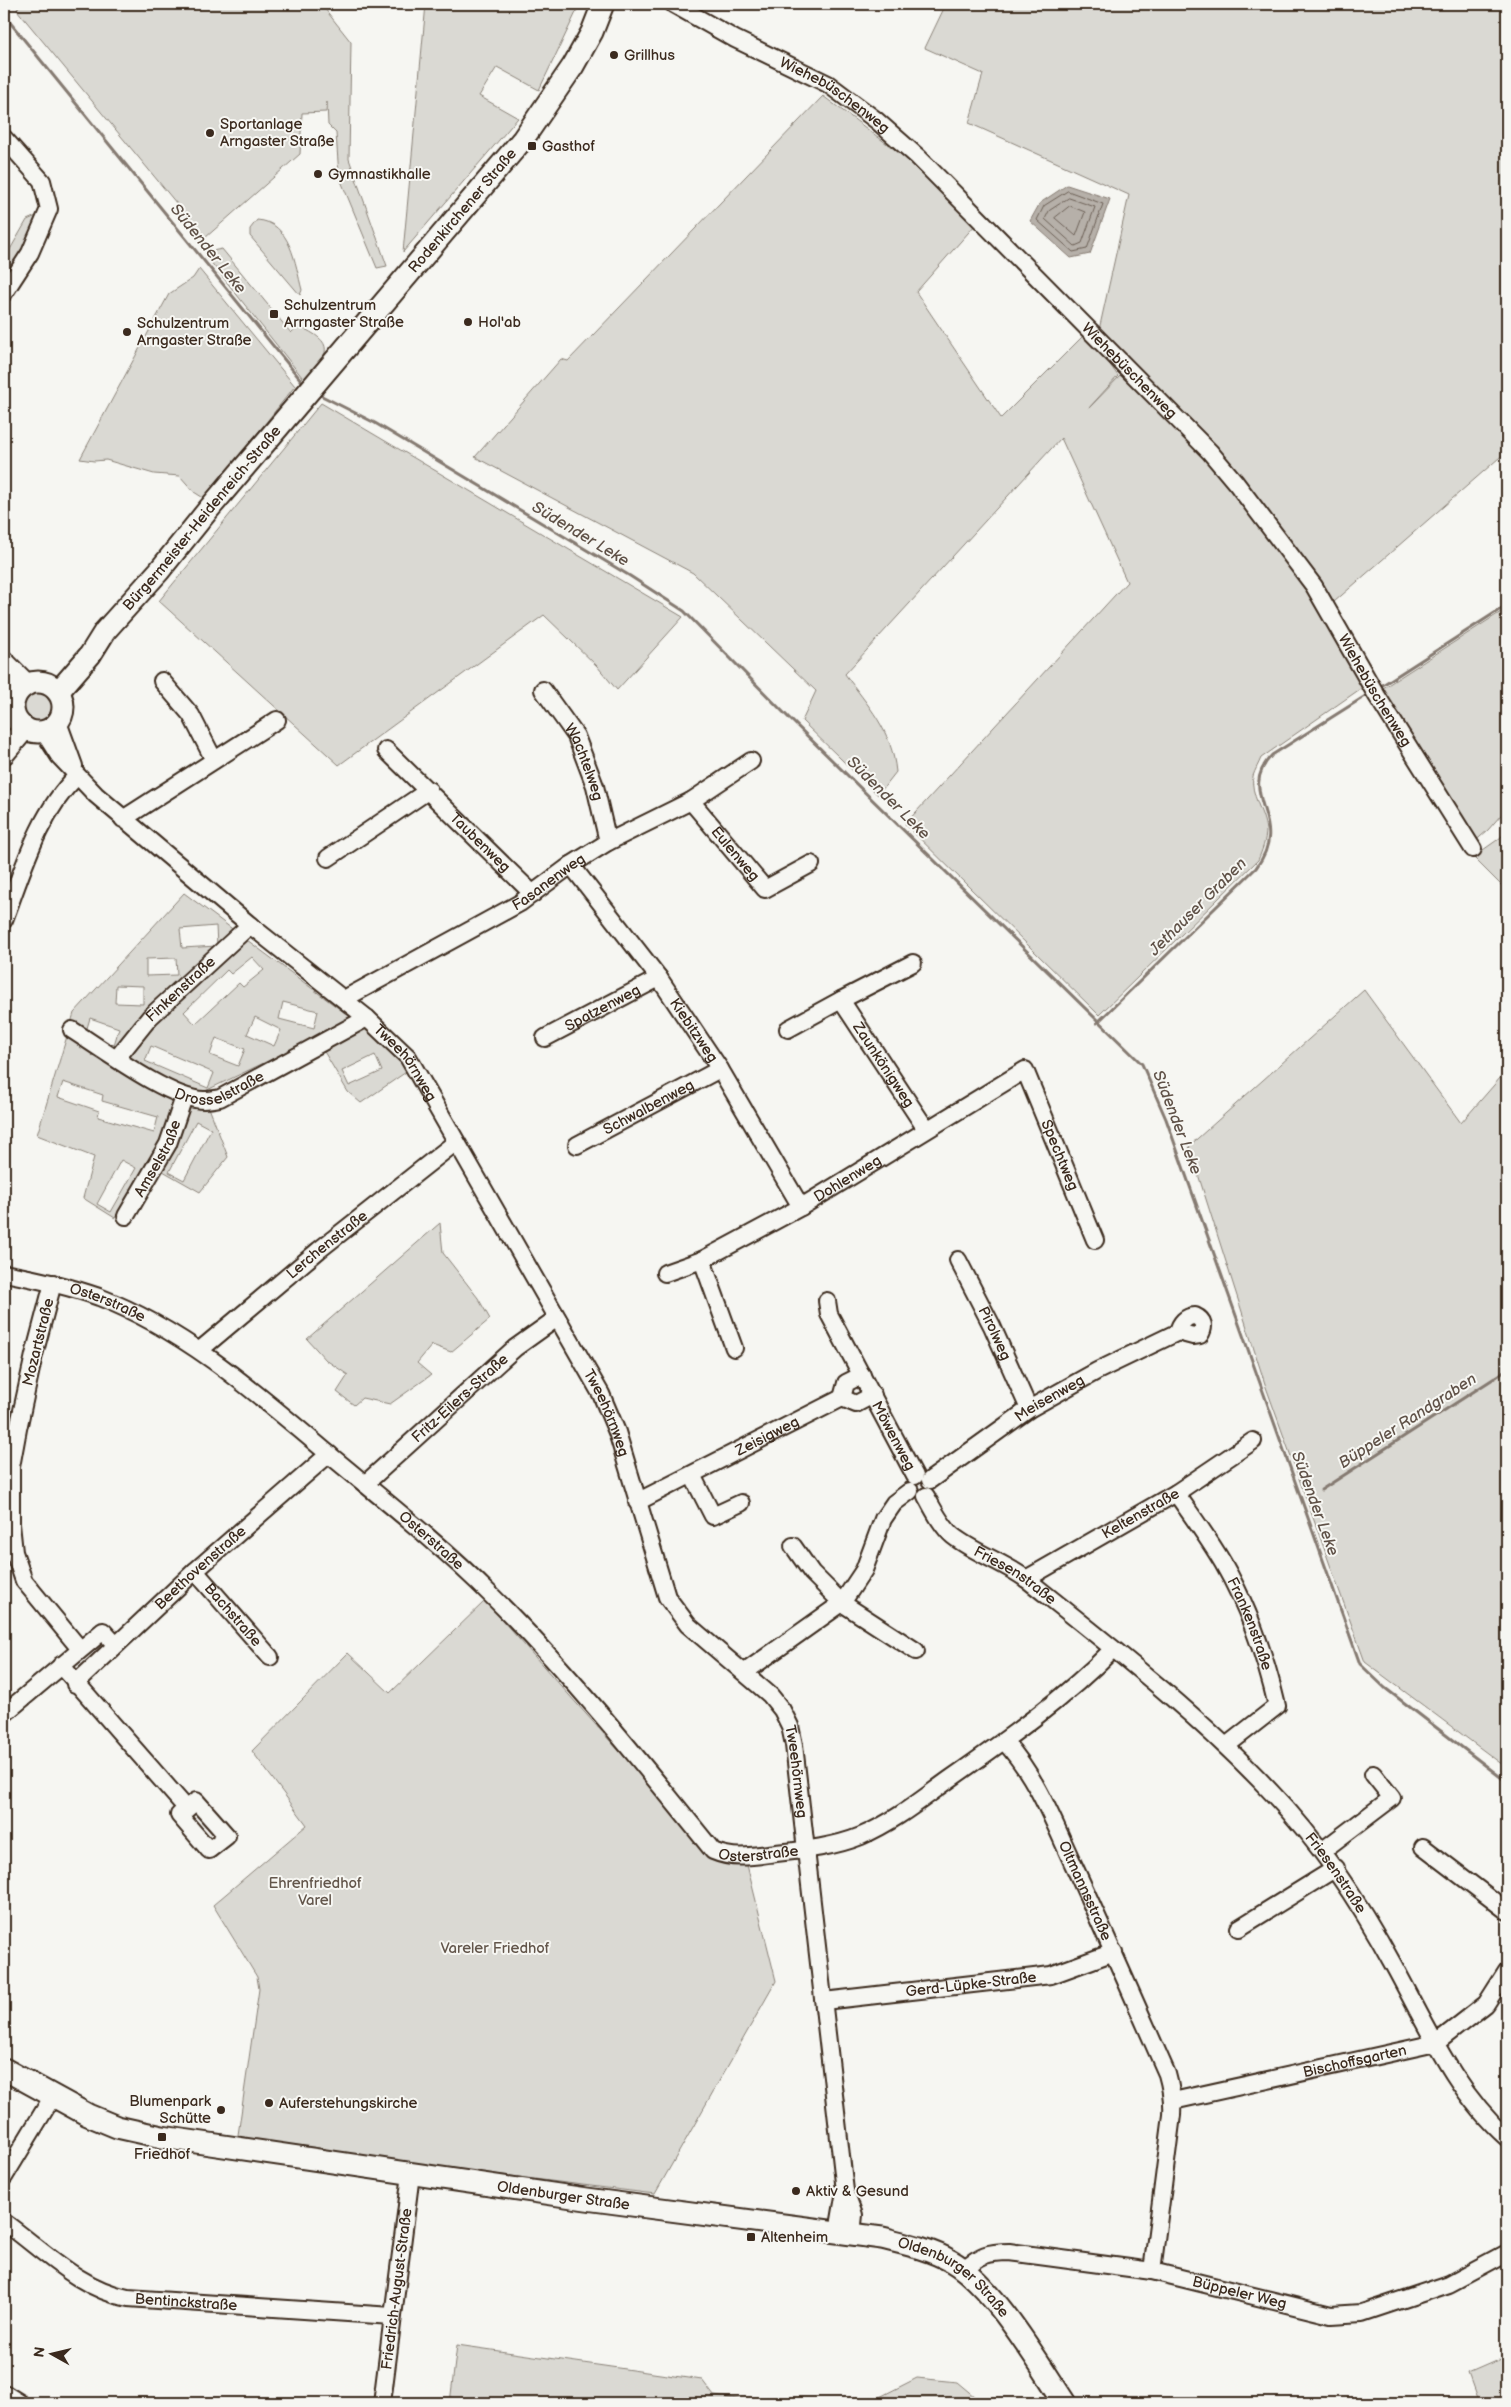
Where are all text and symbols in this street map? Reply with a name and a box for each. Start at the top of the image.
place label: Grillhus [624,46,675,65]
marker: Grillhus [608,49,620,61]
street label: Wiehebüschenweg [776,53,894,138]
place label: Sportanlage Arngaster Straße [220,115,335,151]
marker: Sportanlage Arngaster Straße [204,127,216,139]
place label: Gasthof [542,137,596,156]
marker: Gasthof [526,140,538,152]
street label: Rodenkirchener Straße [404,145,521,277]
place label: Gymnastikhalle [328,165,431,184]
marker: Gymnastikhalle [312,168,324,180]
water label: Südender Leke [166,200,250,298]
place label: Schulzentrum Arrngaster Straße [284,296,404,332]
marker: Schulzentrum Arrngaster Straße [268,308,280,320]
place label: Hol'ab [478,313,521,332]
place label: Schulzentrum Arngaster Straße [137,314,252,350]
marker: Hol'ab [462,316,474,328]
street label: Wiehebüschenweg [1077,319,1181,423]
marker: Schulzentrum Arngaster Straße [121,326,133,338]
street label: Bürgermeister-Heidenreich-Straße [119,422,285,615]
water label: Südender Leke [528,498,632,571]
street label: Wiehebüschenweg [1334,631,1415,750]
street label: Wachtelweg [560,720,607,803]
water label: Südender Leke [842,752,934,844]
street label: Taubenweg [446,809,514,877]
street label: Eulenweg [707,823,763,885]
street label: Fasanenweg [509,849,589,915]
water label: Jethauser Graben [1145,854,1251,960]
street label: Finkenstraße [142,952,220,1026]
street label: Spatzenweg [562,981,644,1036]
street label: Kiebitzweg [665,995,722,1066]
street label: Zaunkönigweg [848,1018,918,1111]
street label: Tweehörnweg [369,1020,441,1105]
street label: Drosselstraße [172,1067,267,1110]
water label: Südender Leke [1148,1068,1205,1177]
street label: Schwalbenweg [600,1076,698,1139]
street label: Spechtweg [1036,1117,1083,1194]
street label: Amselstraße [130,1118,185,1200]
street label: Dohlenweg [811,1151,885,1207]
street label: Lerchenstraße [283,1206,372,1283]
street label: Osterstraße [67,1279,149,1327]
street label: Mozartstraße [18,1296,59,1388]
street label: Pirolweg [973,1303,1015,1363]
street label: Fritz-Eilers-Straße [408,1350,512,1447]
street label: Tweehörnweg [579,1366,633,1459]
water label: Büppeler Randgraben [1335,1370,1480,1473]
street label: Meisenweg [1011,1371,1088,1426]
street label: Möwenweg [867,1398,919,1474]
street label: Zeisigweg [732,1412,802,1461]
water label: Südender Leke [1287,1449,1342,1558]
street label: Keltenstraße [1099,1484,1183,1543]
street label: Osterstraße [395,1507,468,1574]
street label: Beethovenstraße [151,1522,250,1614]
street label: Friesenstraße [970,1542,1060,1609]
street label: Frankenstraße [1223,1574,1276,1673]
street label: Bachstraße [200,1579,266,1651]
street label: Tweehörnweg [780,1723,811,1819]
street label: Friesenstraße [1301,1829,1370,1917]
street label: Oltmannsstraße [1054,1838,1116,1944]
street label: Osterstraße [716,1842,800,1867]
park label: Ehrenfriedhof Varel [268,1874,362,1910]
park label: Vareler Friedhof [441,1939,550,1958]
street label: Gerd-Lüpke-Straße [905,1968,1037,2002]
street label: Bischoffsgarten [1301,2041,1408,2082]
place label: Blumenpark Schütte [129,2092,212,2128]
place label: Auferstehungskirche [279,2094,418,2113]
marker: Auferstehungskirche [263,2097,275,2109]
marker: Blumenpark Schütte [215,2104,227,2116]
marker: Friedhof [156,2131,168,2143]
place label: Friedhof [134,2145,191,2164]
street label: Oldenburger Straße [496,2177,631,2215]
place label: Aktiv & Gesund [806,2182,909,2201]
marker: Aktiv & Gesund [790,2185,802,2197]
street label: Friedrich-August-Straße [377,2207,417,2371]
place label: Altenheim [761,2228,828,2247]
marker: Altenheim [745,2231,757,2243]
street label: Oldenburger Straße [896,2233,1013,2321]
street label: Büppeler Weg [1190,2272,1289,2314]
street label: Bentinckstraße [134,2289,238,2315]
north arrow [28,2330,78,2380]
text: N [30,2346,49,2359]

